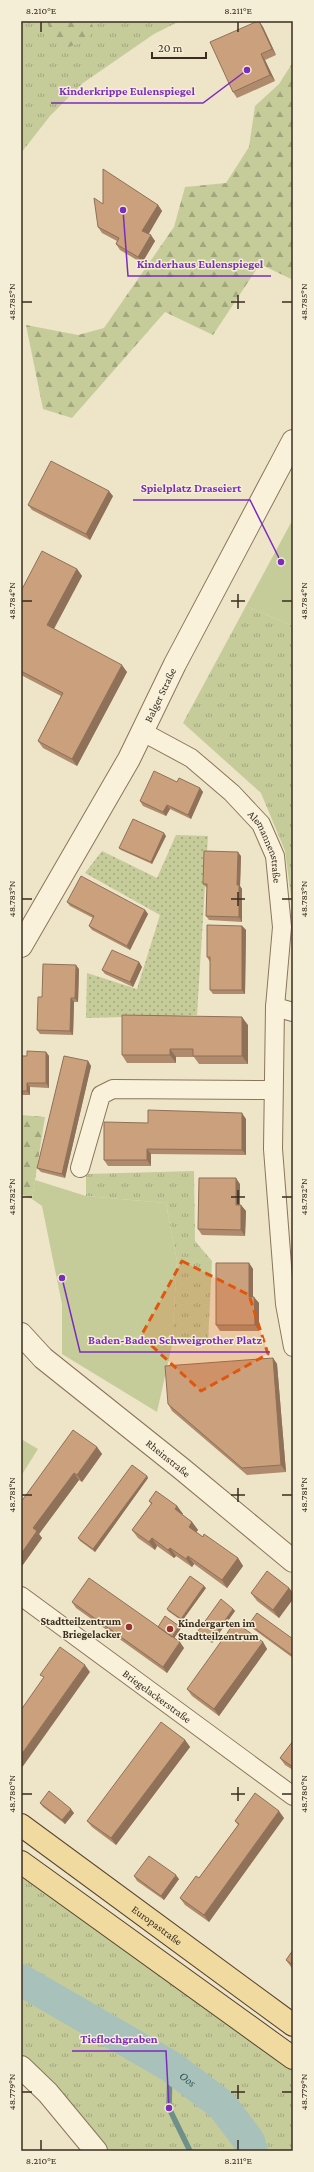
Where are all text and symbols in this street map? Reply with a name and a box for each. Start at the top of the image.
text: 8.210°E [26,5,57,16]
text: 8.211°E [224,5,252,16]
scale bar [152,34,206,60]
text: 20 m [158,41,183,55]
callout: Kinderkrippe Eulenspiegel [51,79,203,103]
text: Kinderkrippe Eulenspiegel [59,84,195,98]
callout: Kinderhaus Eulenspiegel [128,252,271,276]
text: Kinderhaus Eulenspiegel [137,257,264,271]
text: 48.785°N [6,283,17,320]
text: 48.785°N [298,283,309,320]
callout: Spielplatz Draseiert [133,476,250,500]
text: Spielplatz Draseiert [141,481,242,495]
text: 48.784°N [6,582,17,620]
text: 48.784°N [298,582,309,620]
street label: Balger Straße [142,666,178,724]
street label: Alemannenstraße [245,808,284,884]
text: 48.783°N [6,880,17,917]
text: 48.783°N [298,880,309,917]
text: 48.782°N [6,1178,17,1215]
text: 48.782°N [298,1178,309,1215]
callout: Baden-Baden Schweigrother Platz [80,1328,270,1352]
text: Baden-Baden Schweigrother Platz [88,1333,262,1347]
street label: Rheinstraße [144,1437,193,1480]
text: 48.781°N [6,1477,17,1513]
text: 48.781°N [298,1477,309,1513]
place label: Stadtteilzentrum Briegelacker [41,1615,122,1640]
place label: Kindergarten im Stadtteilzentrum [178,1617,259,1642]
marker: Stadtteilzentrum Briegelacker [124,1622,134,1632]
marker: Kindergarten im Stadtteilzentrum [165,1624,175,1634]
street label: Briegelackerstraße [121,1667,194,1725]
text: 48.780°N [6,1775,17,1813]
text: 48.780°N [298,1775,309,1813]
street label: Europastraße [130,1903,185,1948]
callout: Tieflochgraben [72,2027,166,2051]
text: Tieflochgraben [80,2032,158,2046]
water label: Oos [177,2069,199,2090]
text: 48.779°N [6,2073,17,2110]
text: 48.779°N [298,2073,309,2110]
text: 8.210°E [26,2155,57,2166]
text: 8.211°E [224,2155,252,2166]

